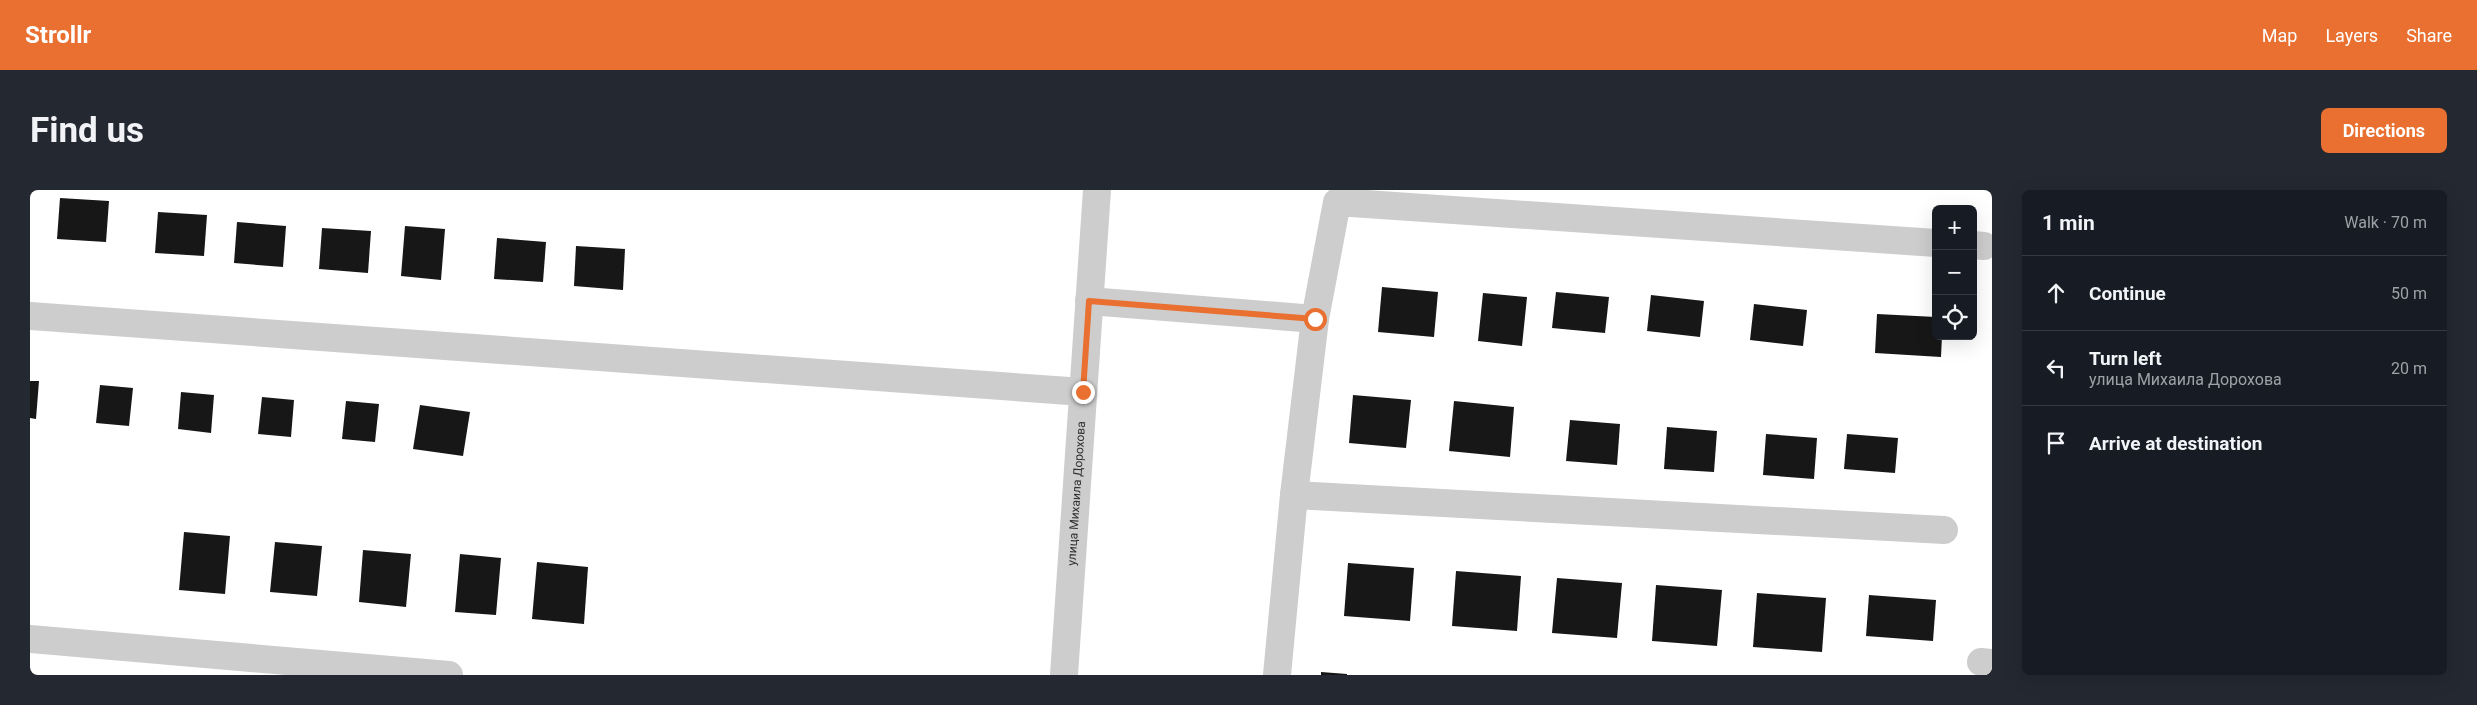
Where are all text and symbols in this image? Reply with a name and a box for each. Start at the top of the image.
text: Strollr [25,21,91,49]
text: Map [2262,25,2297,46]
text: Layers [2325,25,2378,46]
text: Share [2406,25,2452,46]
button: Directions [2321,108,2447,153]
text: Find us [30,110,144,151]
map controls [1932,205,1977,340]
button: + [1932,205,1977,250]
text: 1 min [2042,211,2095,235]
text: Walk · 70 m [2344,213,2427,232]
button: − [1932,250,1977,295]
icon: ahead [2042,279,2070,307]
text: Continue [2089,282,2166,305]
text: 50 m [2391,284,2427,303]
button: locate [1932,295,1977,340]
route start [1304,308,1327,331]
text: Turn left [2089,347,2162,370]
icon: left [2042,354,2070,382]
text: 20 m [2391,359,2427,378]
text: улица Михаила Дорохова [2089,370,2282,389]
route end [1072,381,1095,404]
street label: улица Михаила Дорохова [1064,421,1088,566]
icon: arrive [2042,429,2070,457]
text: Arrive at destination [2089,432,2262,455]

